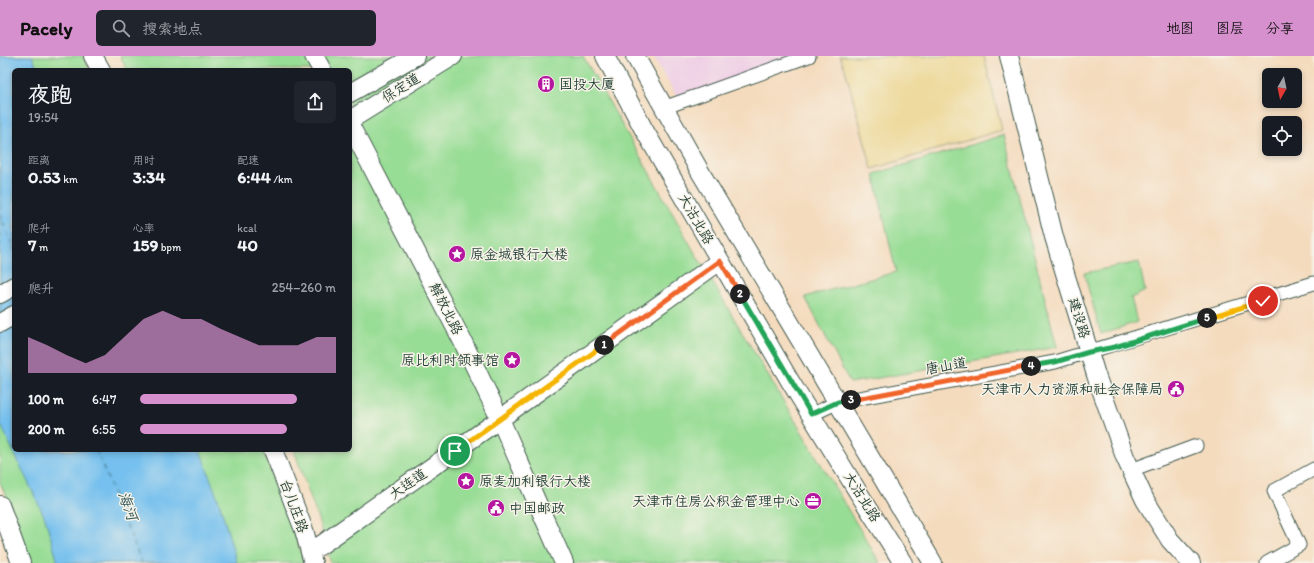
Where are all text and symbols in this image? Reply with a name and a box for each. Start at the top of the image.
search box [96,10,376,46]
text: Pacely [20,17,72,40]
icon: search [110,17,132,39]
text: 搜索地点 [142,20,202,38]
text: 地图 [1166,20,1194,37]
text: 图层 [1216,20,1244,37]
text: 分享 [1266,20,1294,37]
north arrow [1262,68,1302,108]
map controls [1262,68,1302,156]
street label: 保定道 [379,70,423,106]
building icon: 国投大厦 [536,74,556,94]
place label: 国投大厦 [559,76,615,93]
text: 夜跑 [28,81,72,108]
button: share [294,81,336,123]
text: 19:54 [28,110,59,125]
button: locate [1262,116,1302,156]
text: 距离 [28,154,50,167]
text: 用时 [133,154,155,167]
text: 配速 [237,154,259,167]
text: 0.53 [28,167,61,187]
text: 3:34 [133,167,166,187]
text: 6:44 [237,167,271,187]
text: km [61,173,78,186]
text: /km [271,173,293,186]
street label: 大沽北路 [675,191,717,247]
text: 爬升 [28,222,50,235]
text: 心率 [133,222,155,235]
text: kcal [237,222,257,235]
text: 7 [28,235,36,255]
text: 159 [133,235,158,255]
text: 40 [237,235,258,255]
text: m [36,241,48,254]
text: bpm [158,241,181,254]
place icon: 原金城银行大楼 [447,244,467,264]
place label: 原金城银行大楼 [470,246,568,263]
text: 254–260 m [272,280,336,295]
street label: 解放北路 [426,280,466,338]
text: 爬升 [28,281,54,296]
pin: 2 [730,284,750,304]
pin [1246,284,1280,318]
text: 2 [737,287,743,300]
icon: check [1252,290,1274,312]
street label: 建设路 [1065,295,1093,341]
pin: 5 [1197,308,1217,328]
text: 5 [1204,311,1210,324]
pin: 1 [594,335,614,355]
text: 1 [601,338,607,351]
place icon: 原比利时领事馆 [502,350,522,370]
place label: 原比利时领事馆 [401,352,499,369]
street label: 唐山道 [924,354,968,378]
pin: 4 [1021,356,1041,376]
text: 4 [1028,359,1034,372]
public building icon: 天津市人力资源和社会保障局 [1166,379,1186,399]
place label: 天津市人力资源和社会保障局 [981,381,1163,398]
pin: 3 [841,390,861,410]
text: 100 m [28,392,64,407]
text: 6:47 [92,392,116,407]
text: 3 [848,393,854,406]
text: 200 m [28,422,65,437]
text: 6:55 [92,422,116,437]
pin [438,434,472,468]
icon: arrive [444,440,466,462]
street label: 大连道 [386,465,430,503]
street label: 大沽北路 [840,469,884,525]
place icon: 原麦加利银行大楼 [456,471,476,491]
place label: 原麦加利银行大楼 [479,473,591,490]
street label: 台儿庄路 [276,477,312,535]
water label: 海河 [114,489,143,526]
office icon: 天津市住房公积金管理中心 [803,491,823,511]
place label: 天津市住房公积金管理中心 [632,493,800,510]
public building icon: 中国邮政 [486,498,506,518]
place label: 中国邮政 [509,500,565,517]

